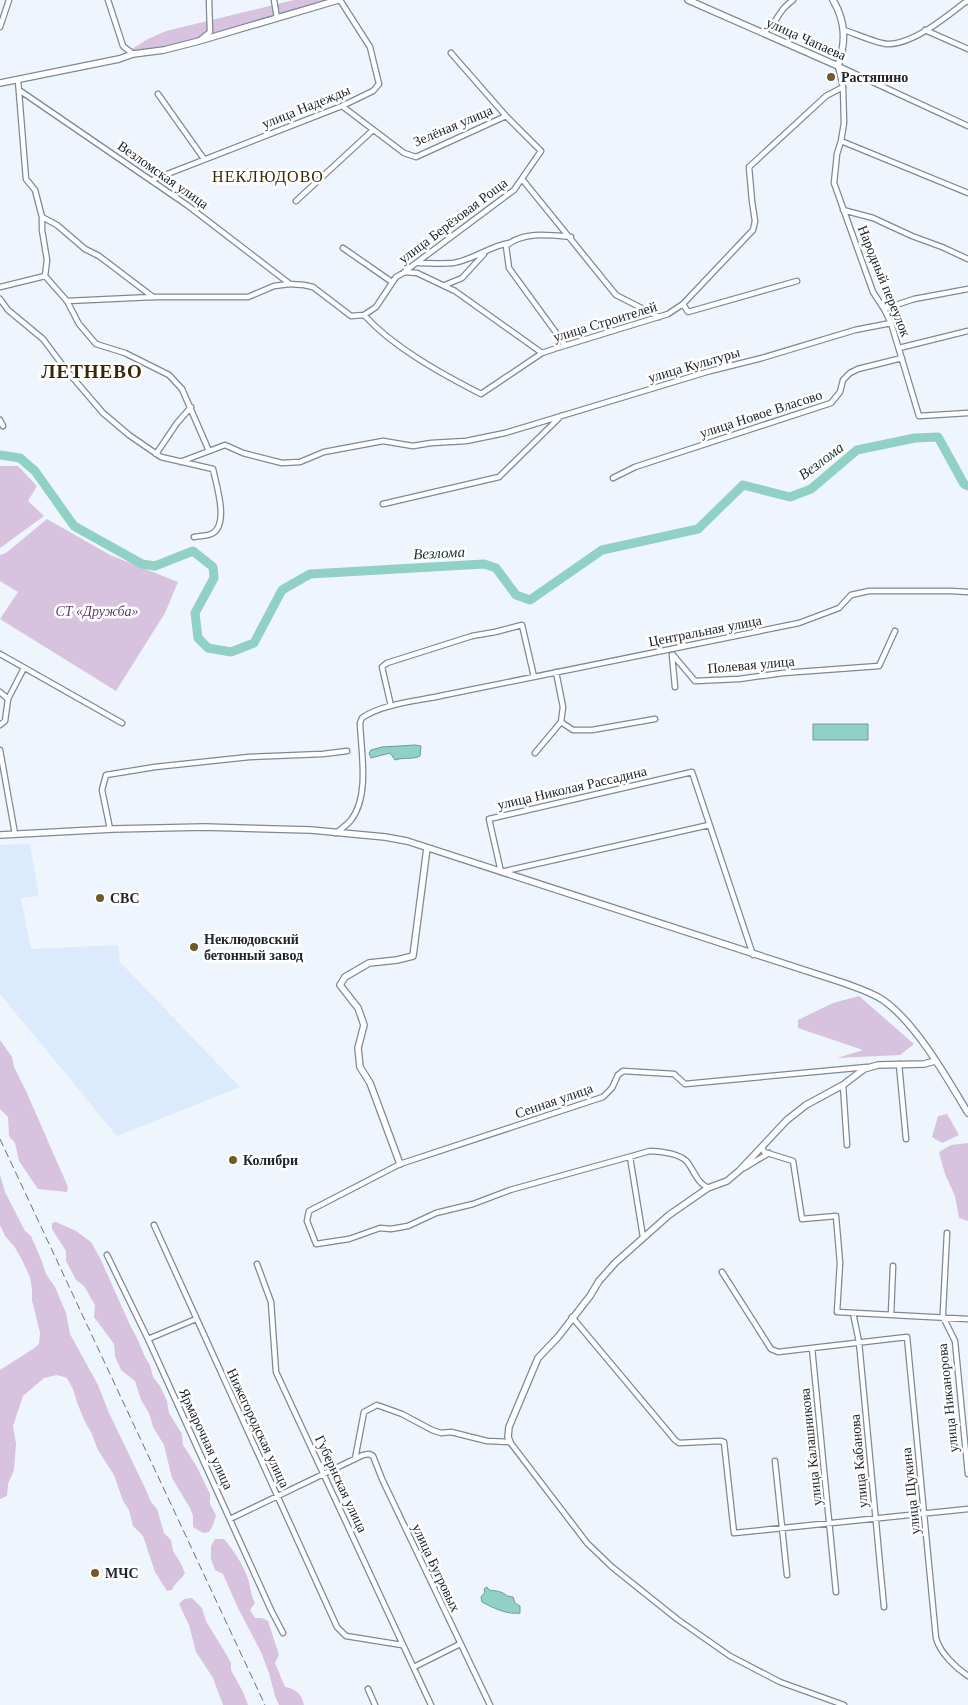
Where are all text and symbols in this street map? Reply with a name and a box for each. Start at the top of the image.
street label: улица Чапаева [764,15,849,64]
place label: Растяпино [841,70,908,85]
marker: Растяпино [825,71,837,83]
street label: улица Надежды [260,82,353,132]
street label: Зелёная улица [411,102,496,149]
street label: Везломская улица [115,138,212,212]
district label: НЕКЛЮДОВО [212,168,324,186]
street label: улица Берёзовая Роща [396,175,511,267]
street label: Народный переулок [855,223,913,339]
street label: улица Строителей [551,299,659,345]
street label: улица Культуры [646,345,742,385]
district label: ЛЕТНЕВО [41,361,143,382]
street label: улица Новое Власово [698,387,824,441]
water label: Везлома [795,439,847,483]
water label: Везлома [413,544,465,562]
park label: СТ «Дружба» [55,604,139,619]
street label: Центральная улица [647,613,764,649]
street label: Полевая улица [707,654,796,676]
street label: улица Николая Рассадина [496,763,649,813]
place label: СВС [110,891,140,906]
marker: СВС [94,892,106,904]
place label: Неклюдовский бетонный завод [204,932,303,963]
marker: Неклюдовский бетонный завод [188,941,200,953]
street label: Сенная улица [513,1080,596,1121]
place label: Колибри [243,1153,298,1168]
marker: Колибри [227,1154,239,1166]
street label: улица Никанорова [935,1342,961,1453]
street label: Нижегородская улица [224,1366,293,1491]
street label: Ярмарочная улица [176,1386,236,1493]
street label: улица Калашникова [797,1387,825,1507]
street label: улица Кабанова [847,1413,871,1508]
street label: Губернская улица [312,1433,370,1536]
street label: улица Щукина [899,1446,923,1535]
street label: улица Бугровых [409,1522,463,1614]
place label: МЧС [105,1566,139,1581]
marker: МЧС [89,1567,101,1579]

